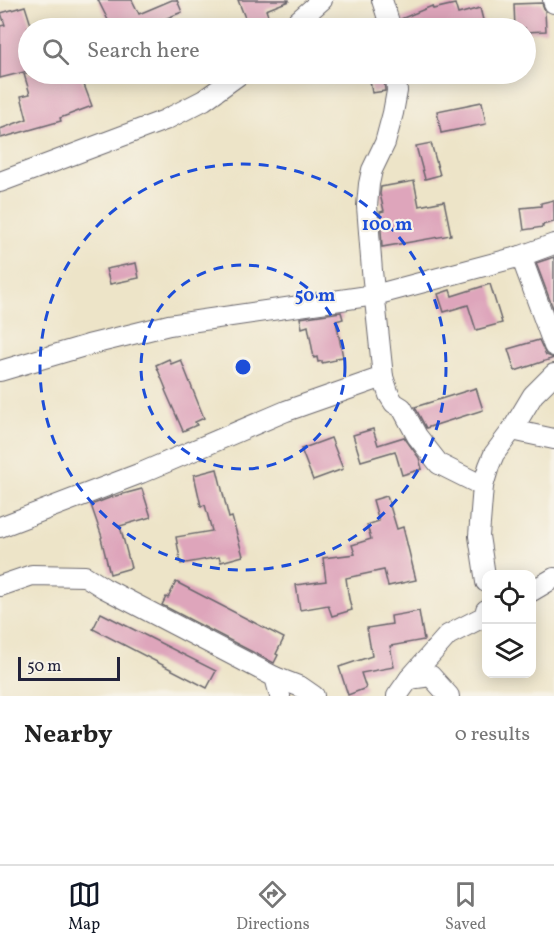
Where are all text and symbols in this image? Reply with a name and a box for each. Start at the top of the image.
search box [18,18,536,84]
icon: search [39,35,72,68]
text: Search here [87,36,200,67]
text: 100 m [362,213,412,238]
text: 50 m [295,284,335,309]
centre of rings [233,357,253,377]
map controls [482,570,536,678]
button: locate [482,570,536,624]
button: layers [482,624,536,678]
scale bar [18,654,120,682]
text: 50 m [27,656,61,678]
text: Nearby [24,717,113,753]
text: 0 results [455,721,530,749]
tab: Map [68,878,101,936]
tab: Directions [236,878,310,936]
tab: Saved [445,878,486,936]

